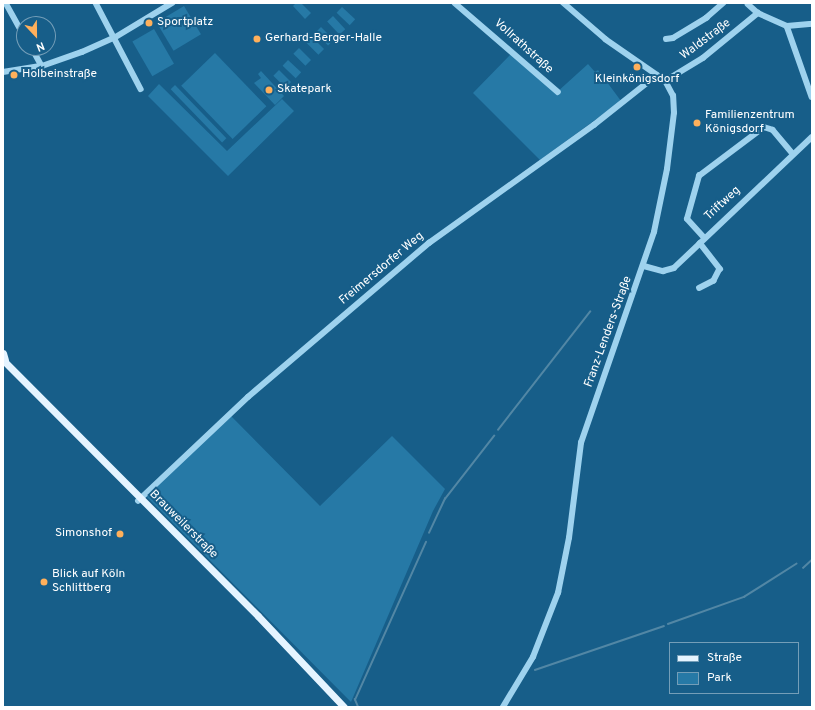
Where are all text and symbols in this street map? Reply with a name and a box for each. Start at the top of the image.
north arrow [16,16,56,56]
place label: Sportplatz [157,16,213,30]
street label: Waldstraße [678,16,734,64]
street label: Vollrathstraße [490,17,556,77]
marker: Sportplatz [144,18,154,28]
place label: Gerhard-Berger-Halle [265,32,382,46]
marker: Gerhard-Berger-Halle [252,34,262,44]
text: N [34,38,46,54]
marker: Kleinkönigsdorf [632,62,642,72]
place label: Holbeinstraße [22,68,97,82]
marker: Holbeinstraße [9,70,19,80]
place label: Kleinkönigsdorf [595,73,679,87]
place label: Skatepark [277,83,332,97]
marker: Skatepark [264,85,274,95]
place label: Familienzentrum Königsdorf [705,109,795,137]
marker: Familienzentrum Königsdorf [692,118,702,128]
street label: Triftweg [702,184,744,224]
street label: Freimersdorfer Weg [337,229,427,309]
street label: Franz-Lenders-Straße [582,274,636,390]
street label: Brauweilerstraße [146,488,220,562]
place label: Simonshof [55,527,112,541]
marker: Simonshof [115,529,125,539]
place label: Blick auf Köln Schlittberg [52,568,125,596]
marker: Blick auf Köln Schlittberg [39,577,49,587]
legend [669,642,799,694]
text: Straße [707,650,742,666]
text: Park [707,670,732,686]

